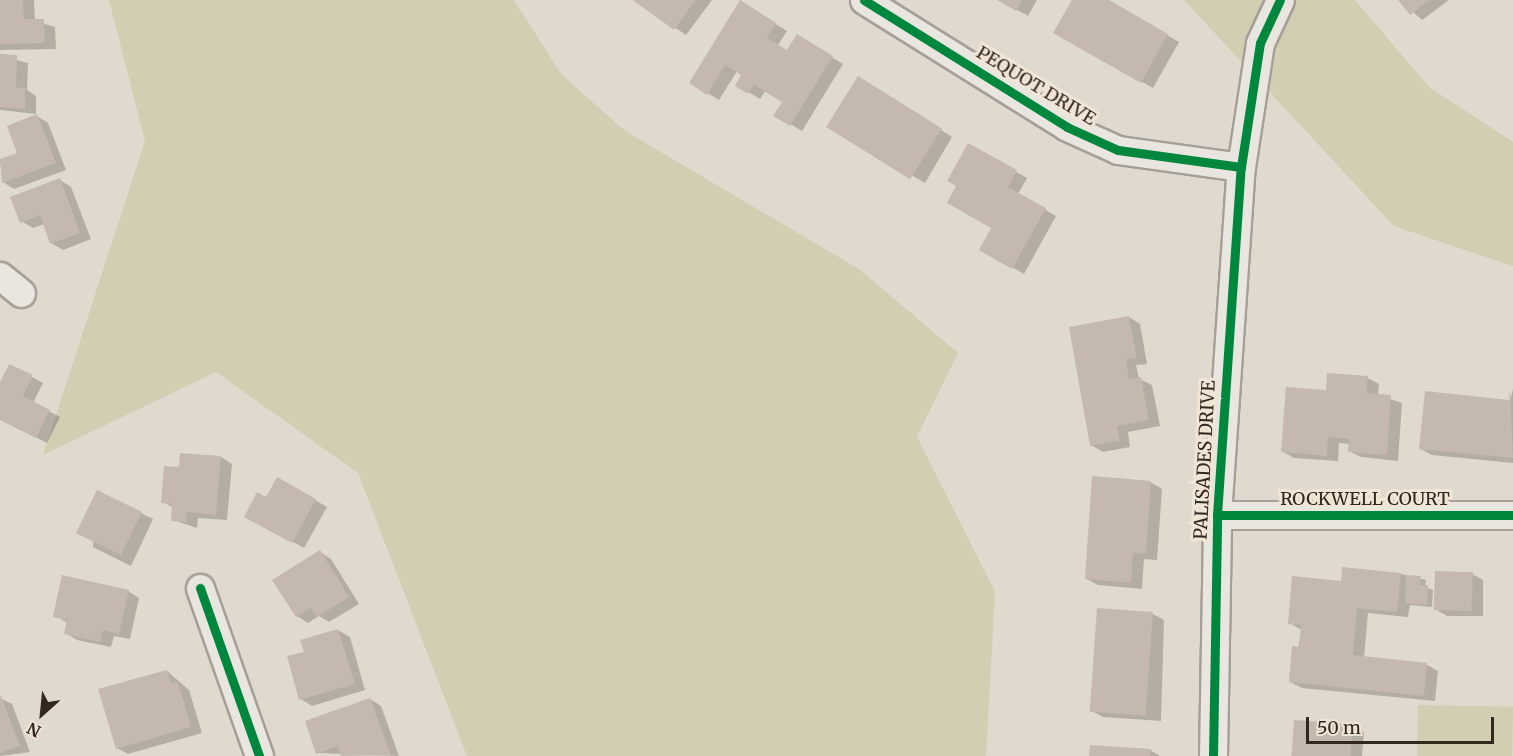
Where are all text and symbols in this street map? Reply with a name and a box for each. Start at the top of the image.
street label: PEQUOT DRIVE [972,42,1100,130]
street label: PALISADES DRIVE [1190,380,1220,540]
street label: ROCKWELL COURT [1280,488,1450,510]
north arrow [12,684,72,744]
scale bar [1309,705,1496,743]
text: 50 m [1317,716,1361,739]
text: N [24,718,44,742]

